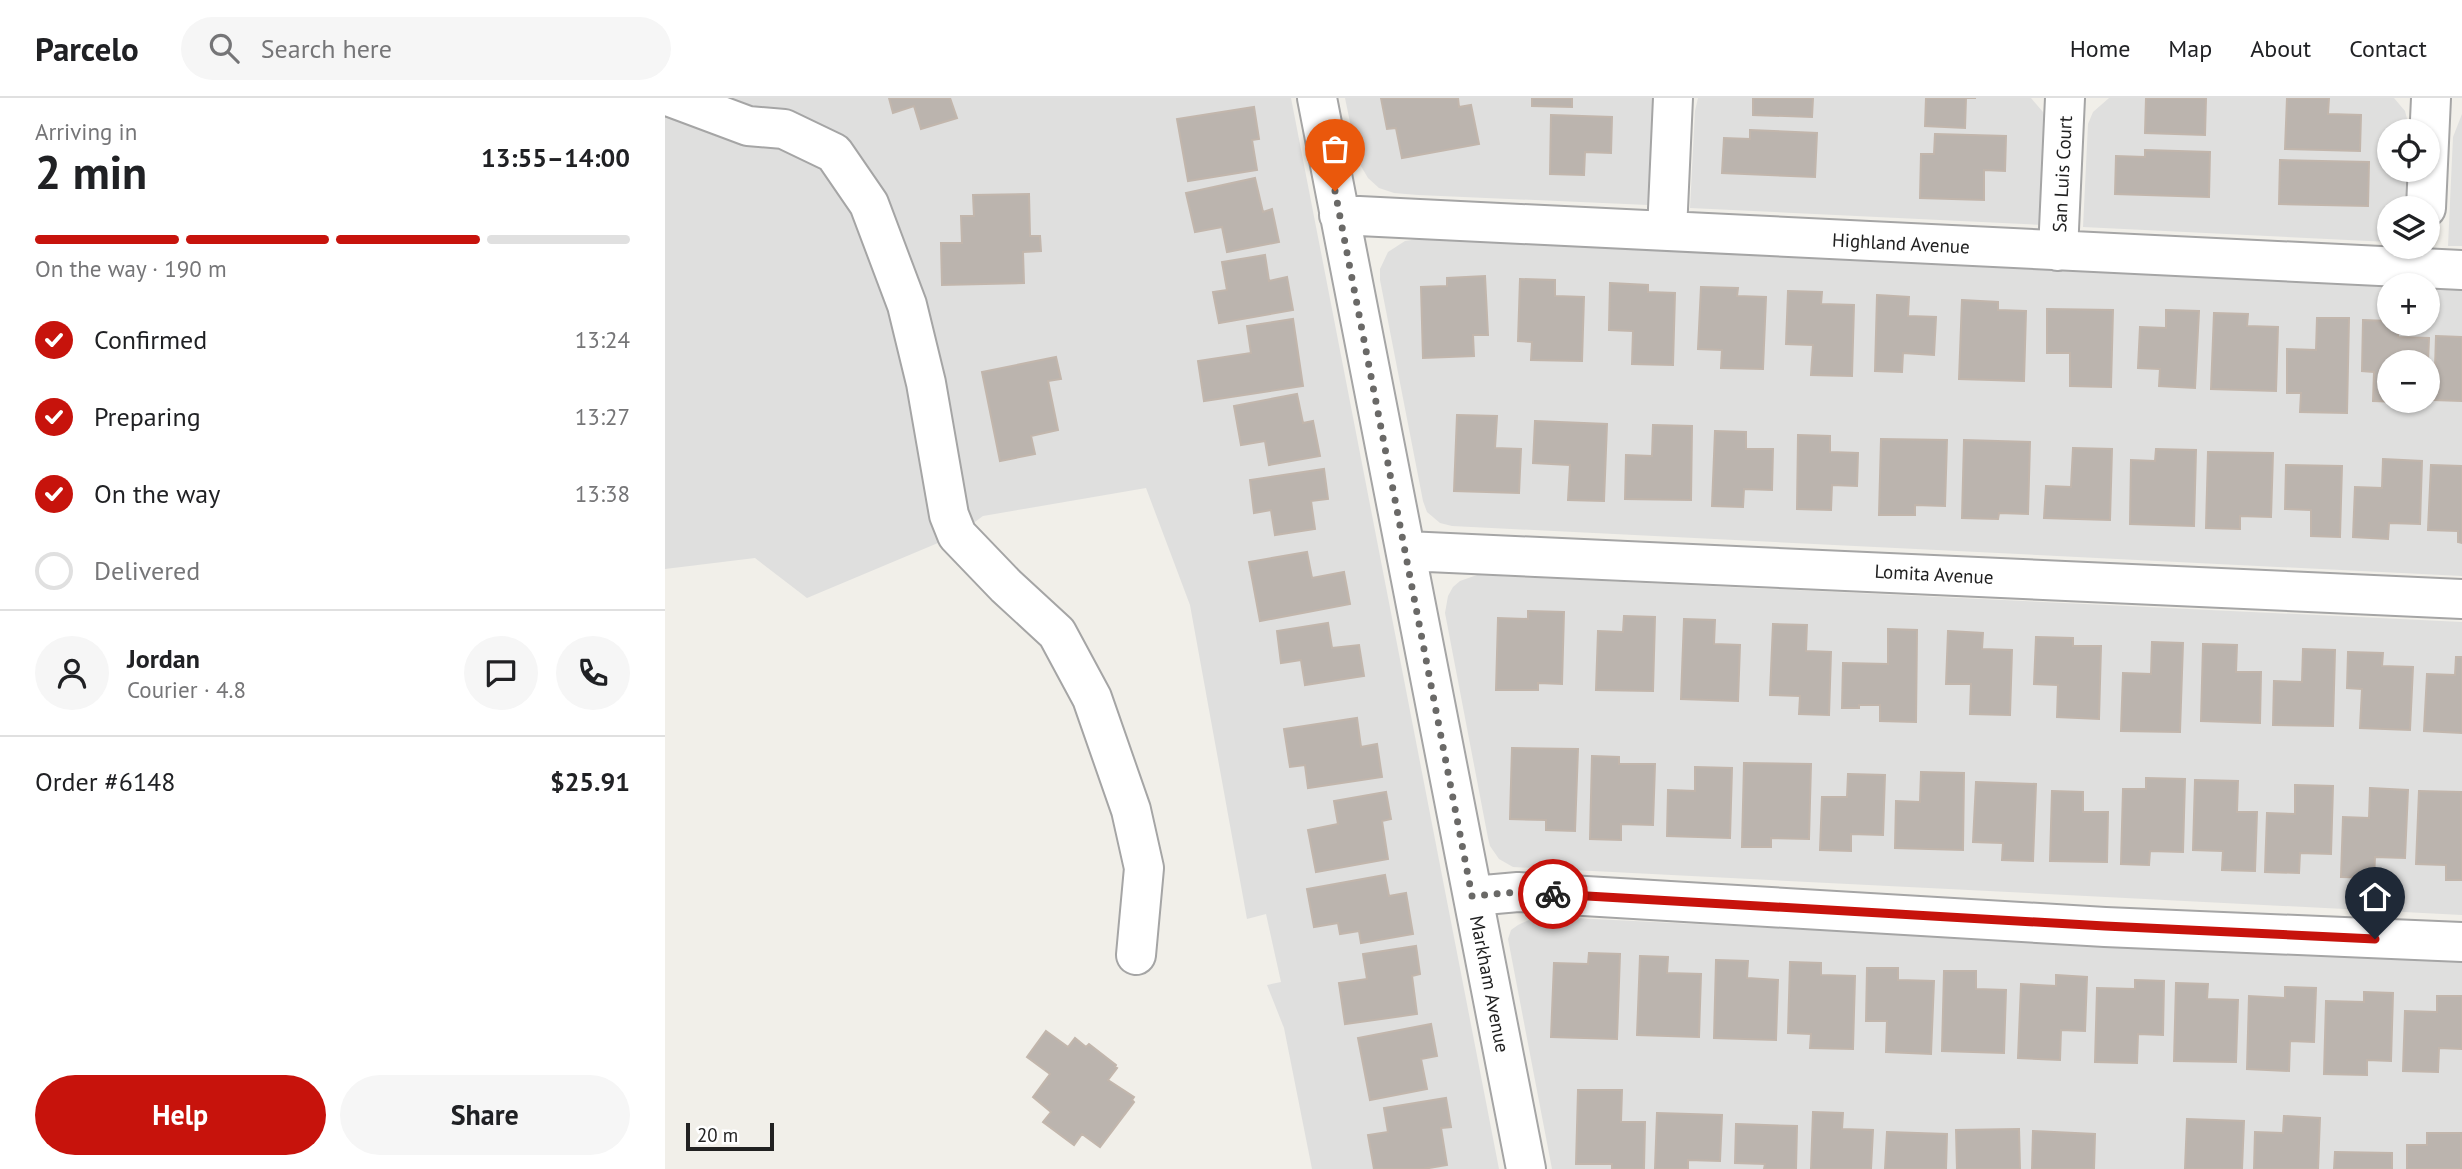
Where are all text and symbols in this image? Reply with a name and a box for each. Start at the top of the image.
search box [181,17,671,80]
text: Parcelo [35,27,139,70]
icon: search [205,29,243,67]
text: Search here [261,32,392,65]
text: Home [2070,33,2130,64]
text: Map [2168,33,2212,64]
text: About [2250,33,2311,64]
text: Contact [2349,33,2427,64]
street label: San Luis Court [2047,114,2077,233]
text: Arriving in [35,117,137,146]
pin [1305,119,1365,191]
map controls [2377,119,2440,413]
button: locate [2377,119,2440,182]
icon: bag [1316,130,1354,168]
text: 13:55–14:00 [481,141,630,174]
text: 2 min [35,142,147,202]
button: layers [2377,196,2440,259]
street label: Highland Avenue [1832,227,1970,259]
text: On the way · 190 m [35,254,227,283]
button: + [2377,273,2440,336]
icon: check [35,321,73,359]
text: Confirmed [94,323,207,356]
text: 13:24 [575,325,630,354]
button: − [2377,350,2440,413]
icon: check [35,398,73,436]
text: Preparing [94,400,201,433]
text: 13:27 [575,402,630,431]
icon: check [35,475,73,513]
text: On the way [94,477,220,510]
text: 13:38 [575,479,630,508]
text: Delivered [94,554,200,587]
street label: Lomita Avenue [1874,559,1994,589]
button: person [35,636,109,710]
button: chat [464,636,538,710]
button: phone [556,636,630,710]
text: Jordan [127,642,200,675]
text: Courier · 4.8 [127,675,246,704]
text: Order #6148 [35,765,175,798]
text: $25.91 [550,765,630,798]
courier [1518,859,1588,929]
pin [2345,867,2405,939]
icon: bike [1534,875,1572,913]
icon: home [2356,878,2394,916]
street label: Markham Avenue [1465,913,1515,1055]
button: Help [35,1075,326,1155]
button: Share [340,1075,630,1155]
scale bar [686,1120,773,1152]
text: 20 m [697,1123,738,1147]

